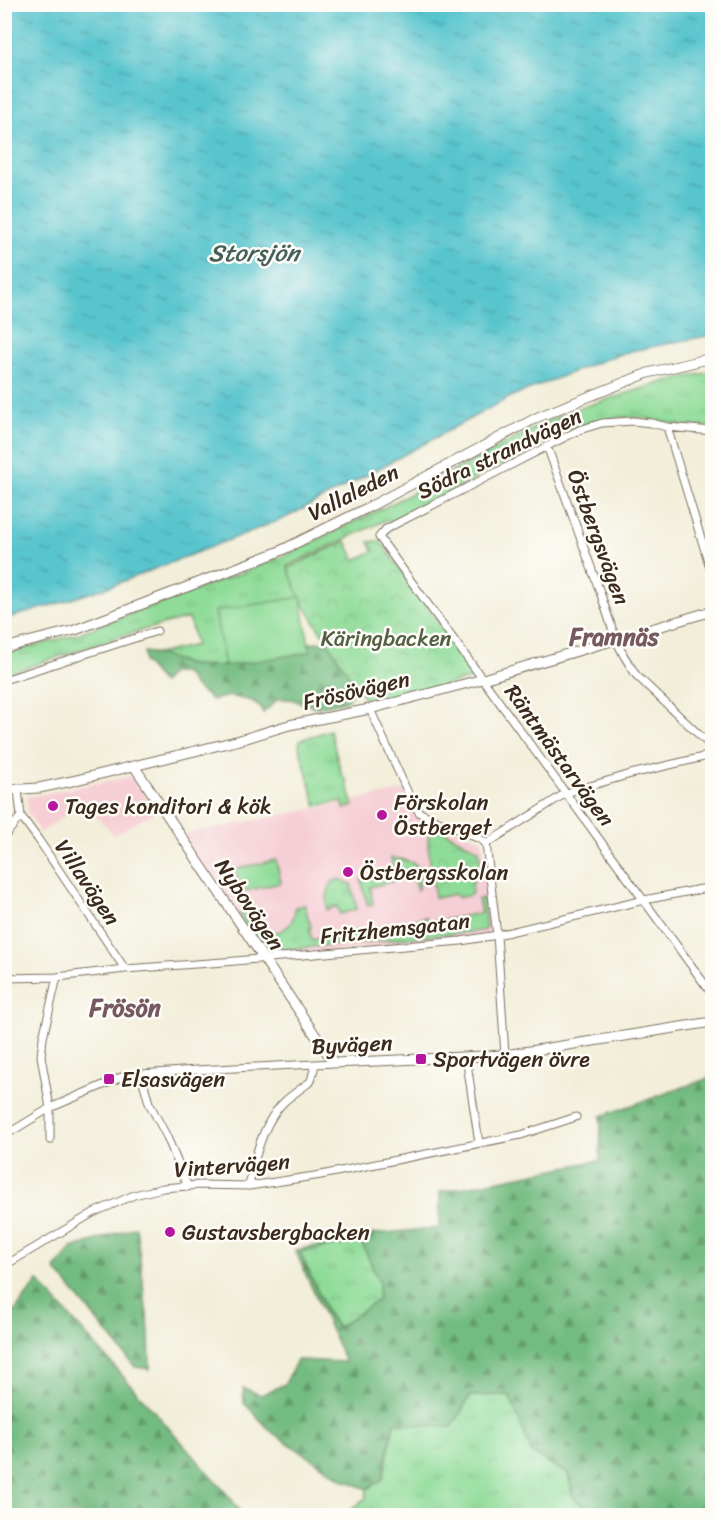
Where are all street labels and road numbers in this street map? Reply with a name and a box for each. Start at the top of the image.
street label: Södra strandvägen [410,397,589,510]
street label: Vallaleden [301,453,406,532]
street label: Östbergsvägen [556,464,641,611]
street label: Frösövägen [299,659,414,722]
street label: Räntmästarvägen [494,675,625,835]
street label: Villavägen [44,831,131,934]
street label: Nybovägen [204,850,295,959]
street label: Fritzhemsgatan [318,901,472,956]
street label: Byvägen [311,1023,394,1066]
street label: Vintervägen [173,1142,291,1189]

